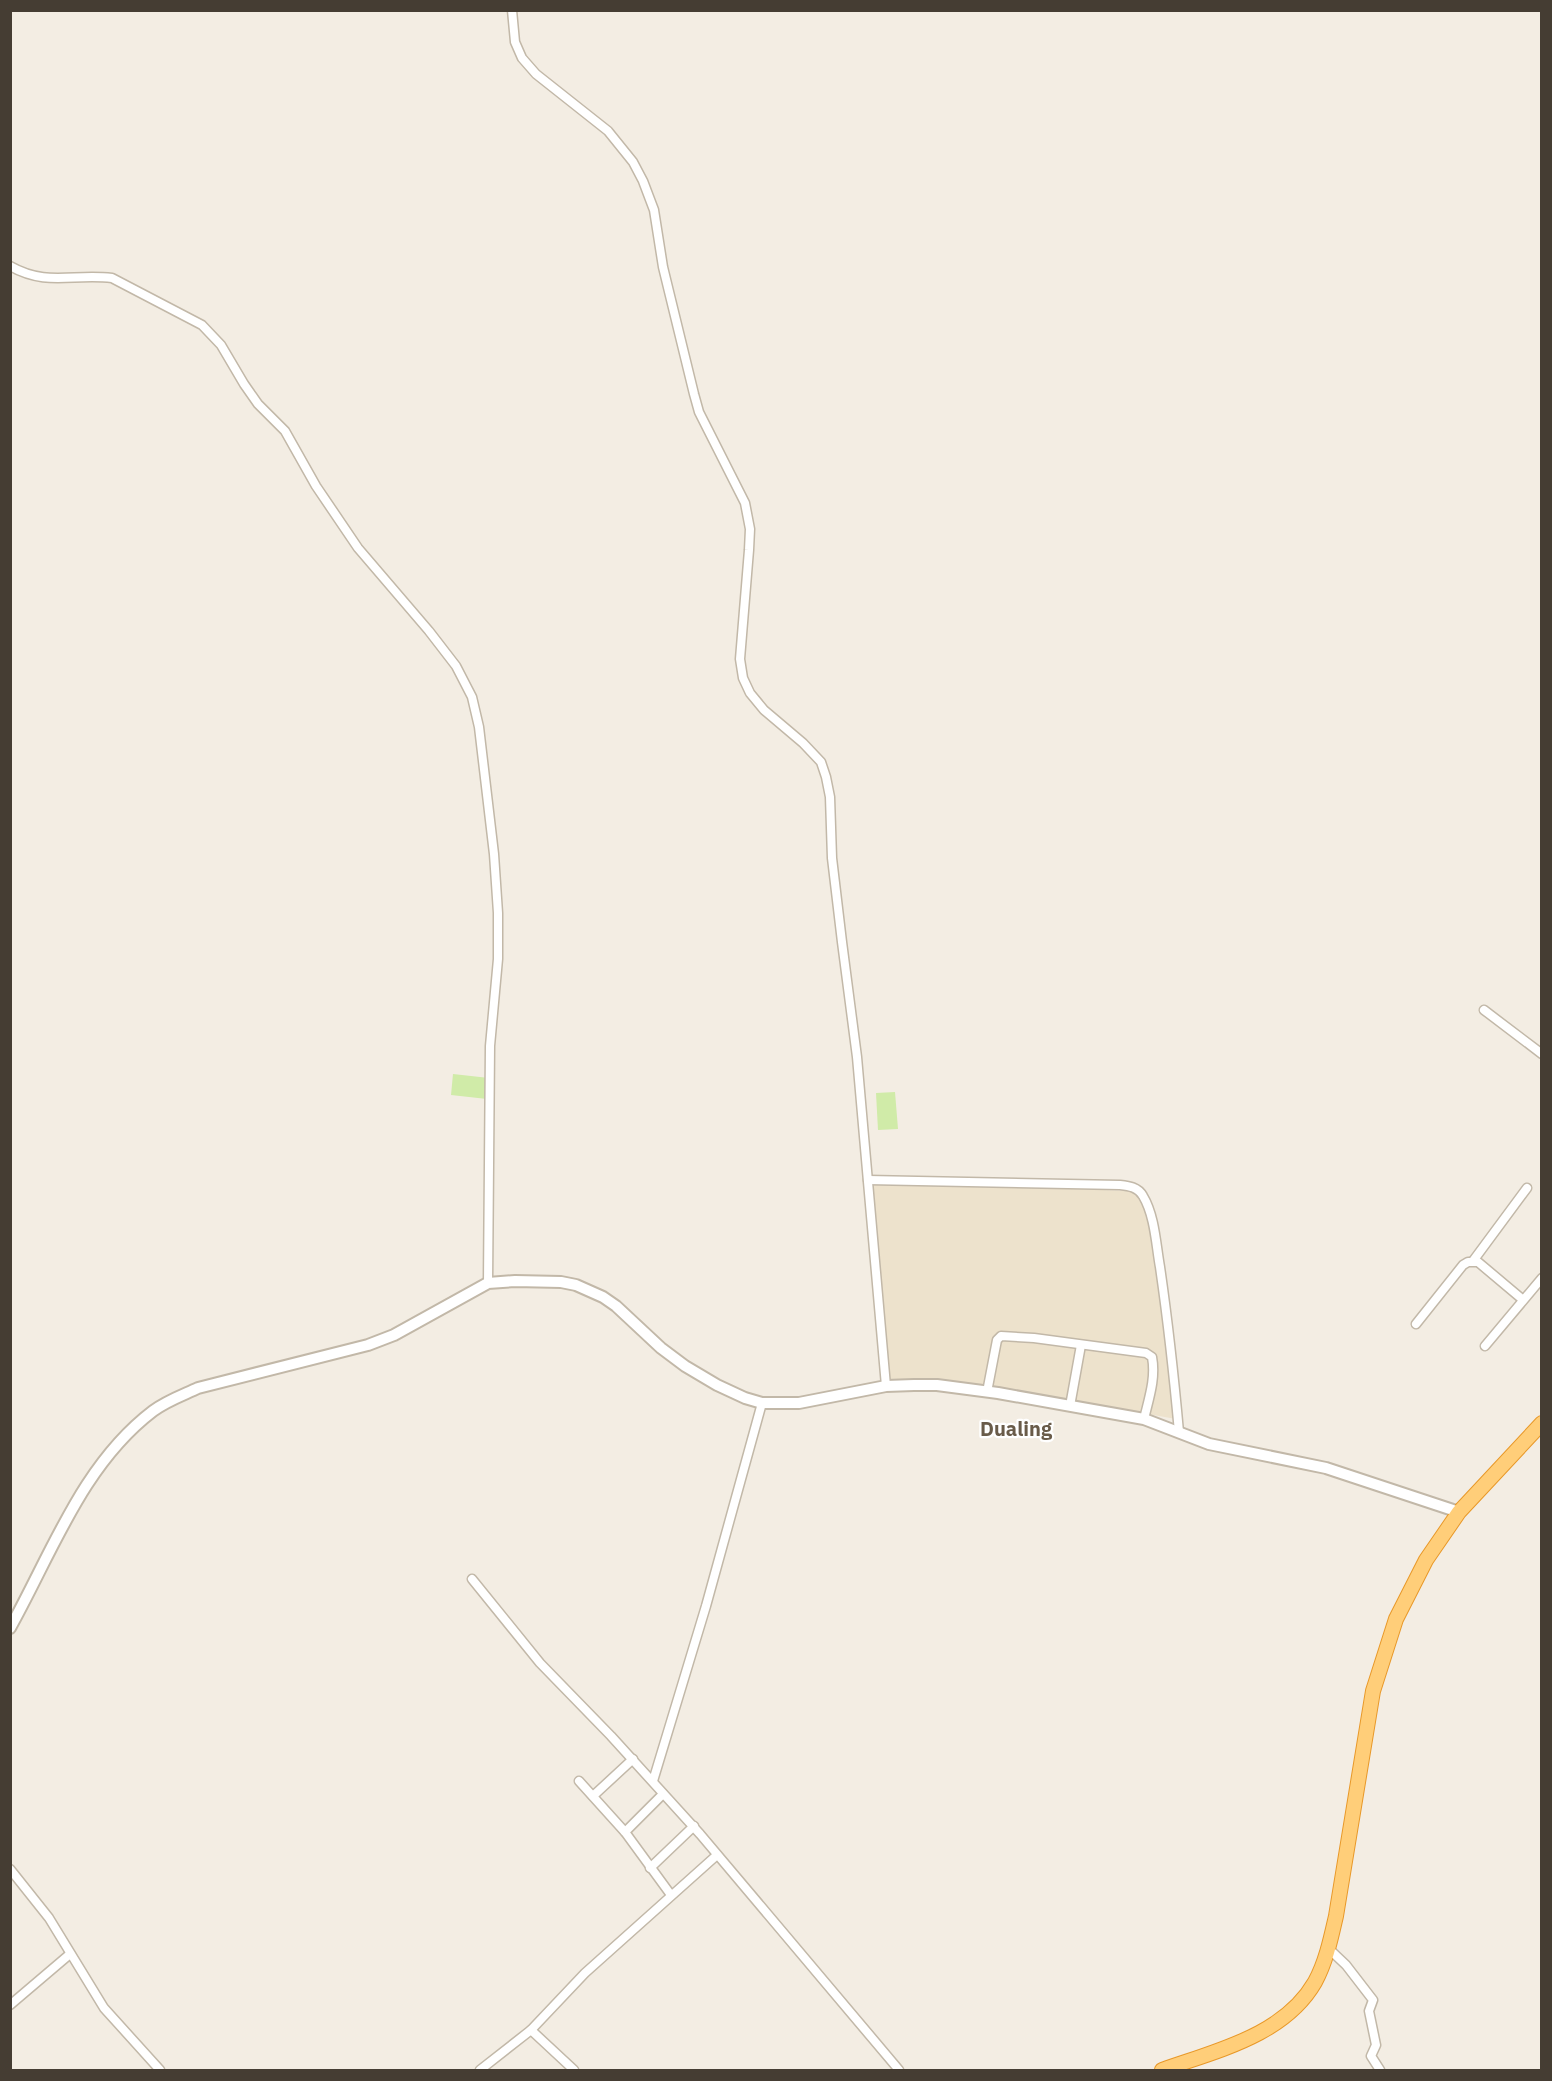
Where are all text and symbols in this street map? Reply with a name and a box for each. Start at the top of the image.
district label: Dualing [980,1415,1053,1442]

